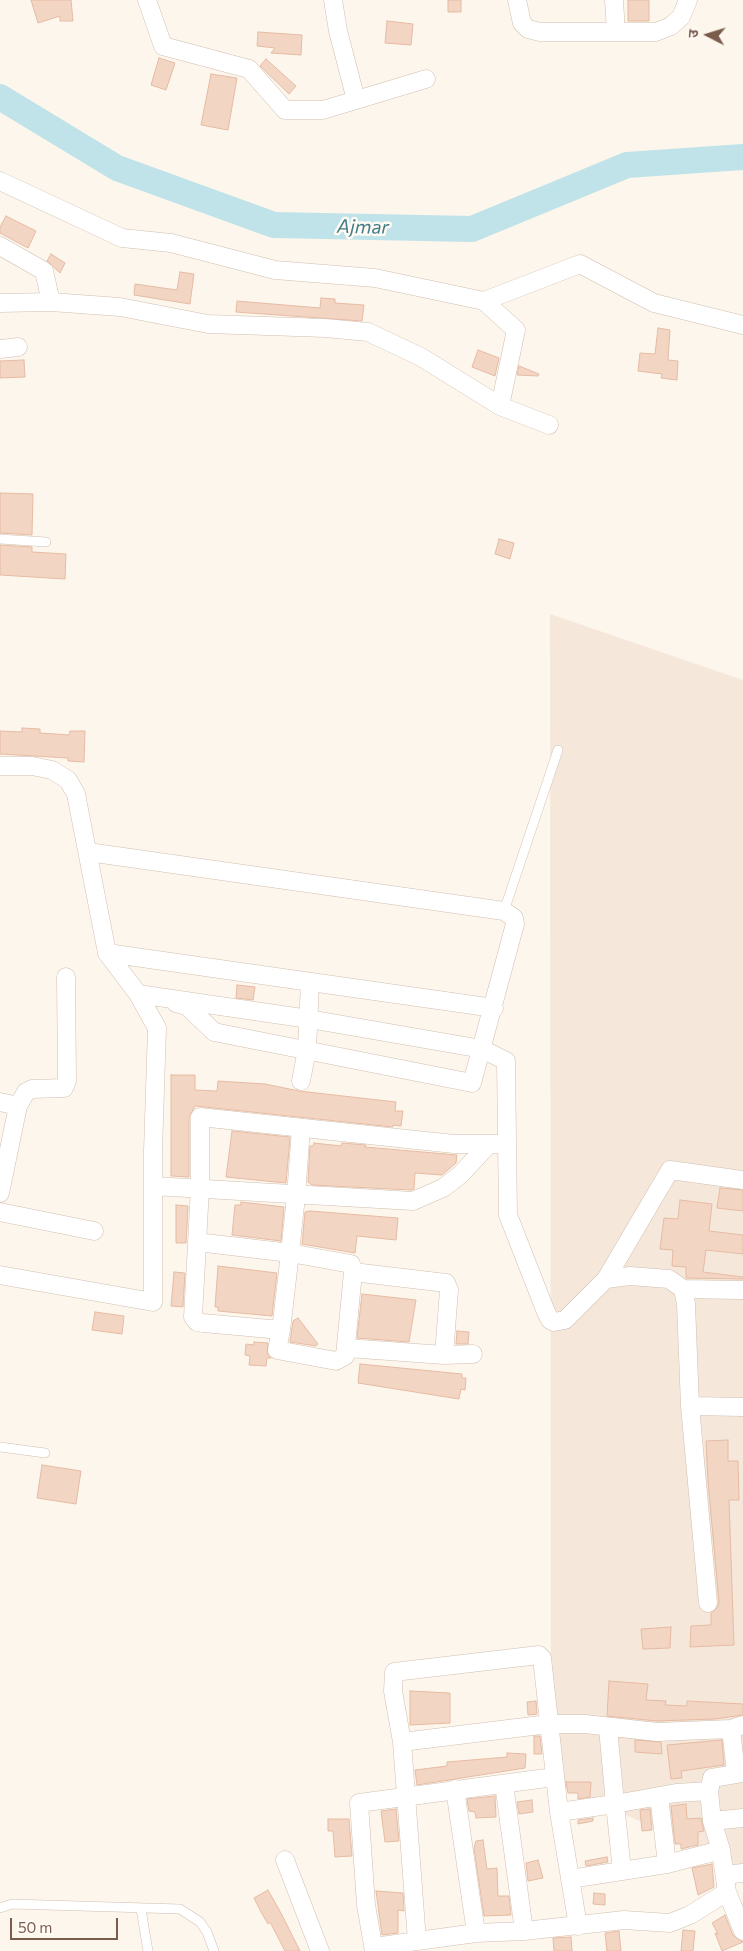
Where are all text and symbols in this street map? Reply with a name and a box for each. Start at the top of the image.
north arrow [683,10,733,60]
text: उ [684,29,701,38]
water label: Ajmar [337,215,389,239]
scale bar [12,1908,120,1940]
text: 50 m [18,1918,52,1936]

